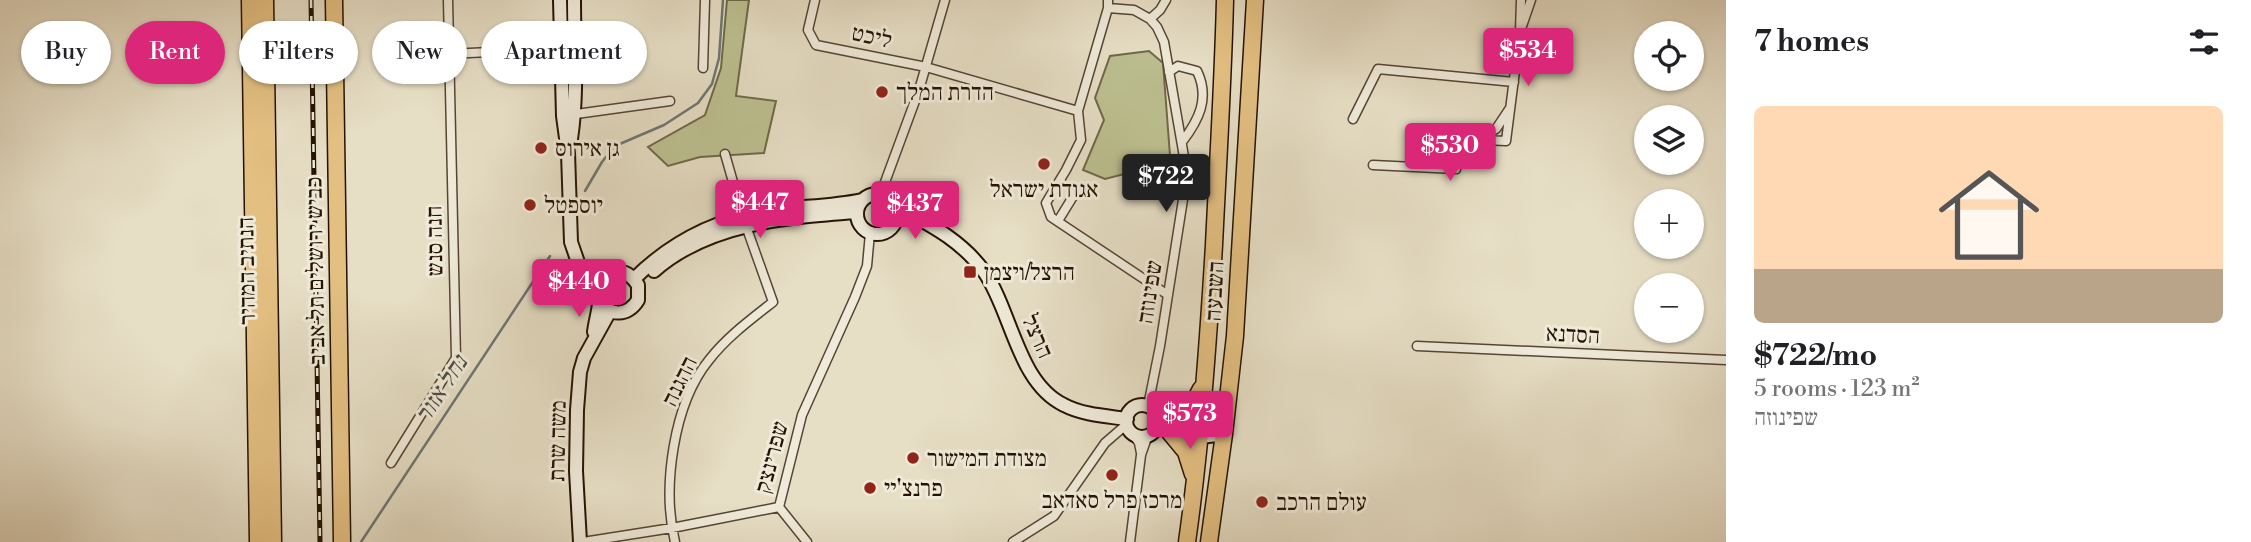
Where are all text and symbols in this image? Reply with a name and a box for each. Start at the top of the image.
street label: ליכט [849,19,895,55]
chip: Buy [21,21,111,84]
chip: Rent [125,21,225,84]
chip: Filters [239,21,358,84]
chip: New [372,21,467,84]
chip: Apartment [481,21,647,84]
map controls [1634,21,1704,343]
button: locate [1634,21,1704,91]
text: 7 homes [1754,23,1869,61]
icon: filters [2185,23,2223,61]
pin: $534 [1487,28,1569,88]
text: $534 [1499,37,1557,65]
place label: הדרת המלך [896,79,994,107]
marker: הדרת המלך [874,84,890,100]
button: layers [1634,105,1704,175]
pin: $530 [1409,124,1491,183]
text: $530 [1421,132,1479,160]
place label: גן אירוס [555,135,620,163]
marker: גן אירוס [533,140,549,156]
icon: home [1926,152,2052,278]
pin: $722 [1125,154,1207,214]
marker: אגודת ישראל [1036,156,1052,172]
text: $722 [1138,163,1194,191]
street label: כביש ירושלים תל אביב [300,176,332,365]
place label: אגודת ישראל [990,176,1099,204]
pin: $447 [719,180,801,240]
pin: $437 [874,182,956,241]
text: $447 [731,189,789,217]
button: + [1634,189,1704,259]
text: $437 [887,190,943,218]
place label: יוספטל [544,192,603,220]
marker: יוספטל [522,197,538,213]
street label: חנה סנש [420,205,450,277]
street label: הנתיב המהיר [232,217,262,325]
street label: שפינוזה [1131,258,1169,326]
place label: הרצל/ויצמן [984,259,1075,287]
pin: $440 [538,260,620,319]
street label: השבעה [1199,260,1231,322]
marker: הרצל/ויצמן [962,264,978,280]
text: $440 [548,268,610,296]
button: − [1634,273,1704,343]
street label: הרצל [1015,310,1059,363]
street label: הסדנא [1545,320,1601,350]
text: $722/mo [1754,337,1877,375]
water label: נחל אזור [409,348,476,429]
street label: ההגנה [656,352,704,411]
text: 5 rooms · 123 m² [1754,375,1920,403]
pin: $573 [1149,392,1231,451]
street label: משה שרת [543,400,573,482]
text: $573 [1163,400,1217,428]
text: שפינוזה [1754,404,1818,432]
street label: שפרינצק [749,418,795,496]
place label: מצודת המישור [927,445,1047,473]
marker: מצודת המישור [905,450,921,466]
marker: מרכז פרל סאדאב [1104,467,1120,483]
place label: פרנצ'יי [884,475,943,503]
marker: פרנצ'יי [862,480,878,496]
place label: מרכז פרל סאדאב [1042,487,1182,515]
place label: עולם הרכב [1276,489,1367,517]
marker: עולם הרכב [1254,494,1270,510]

